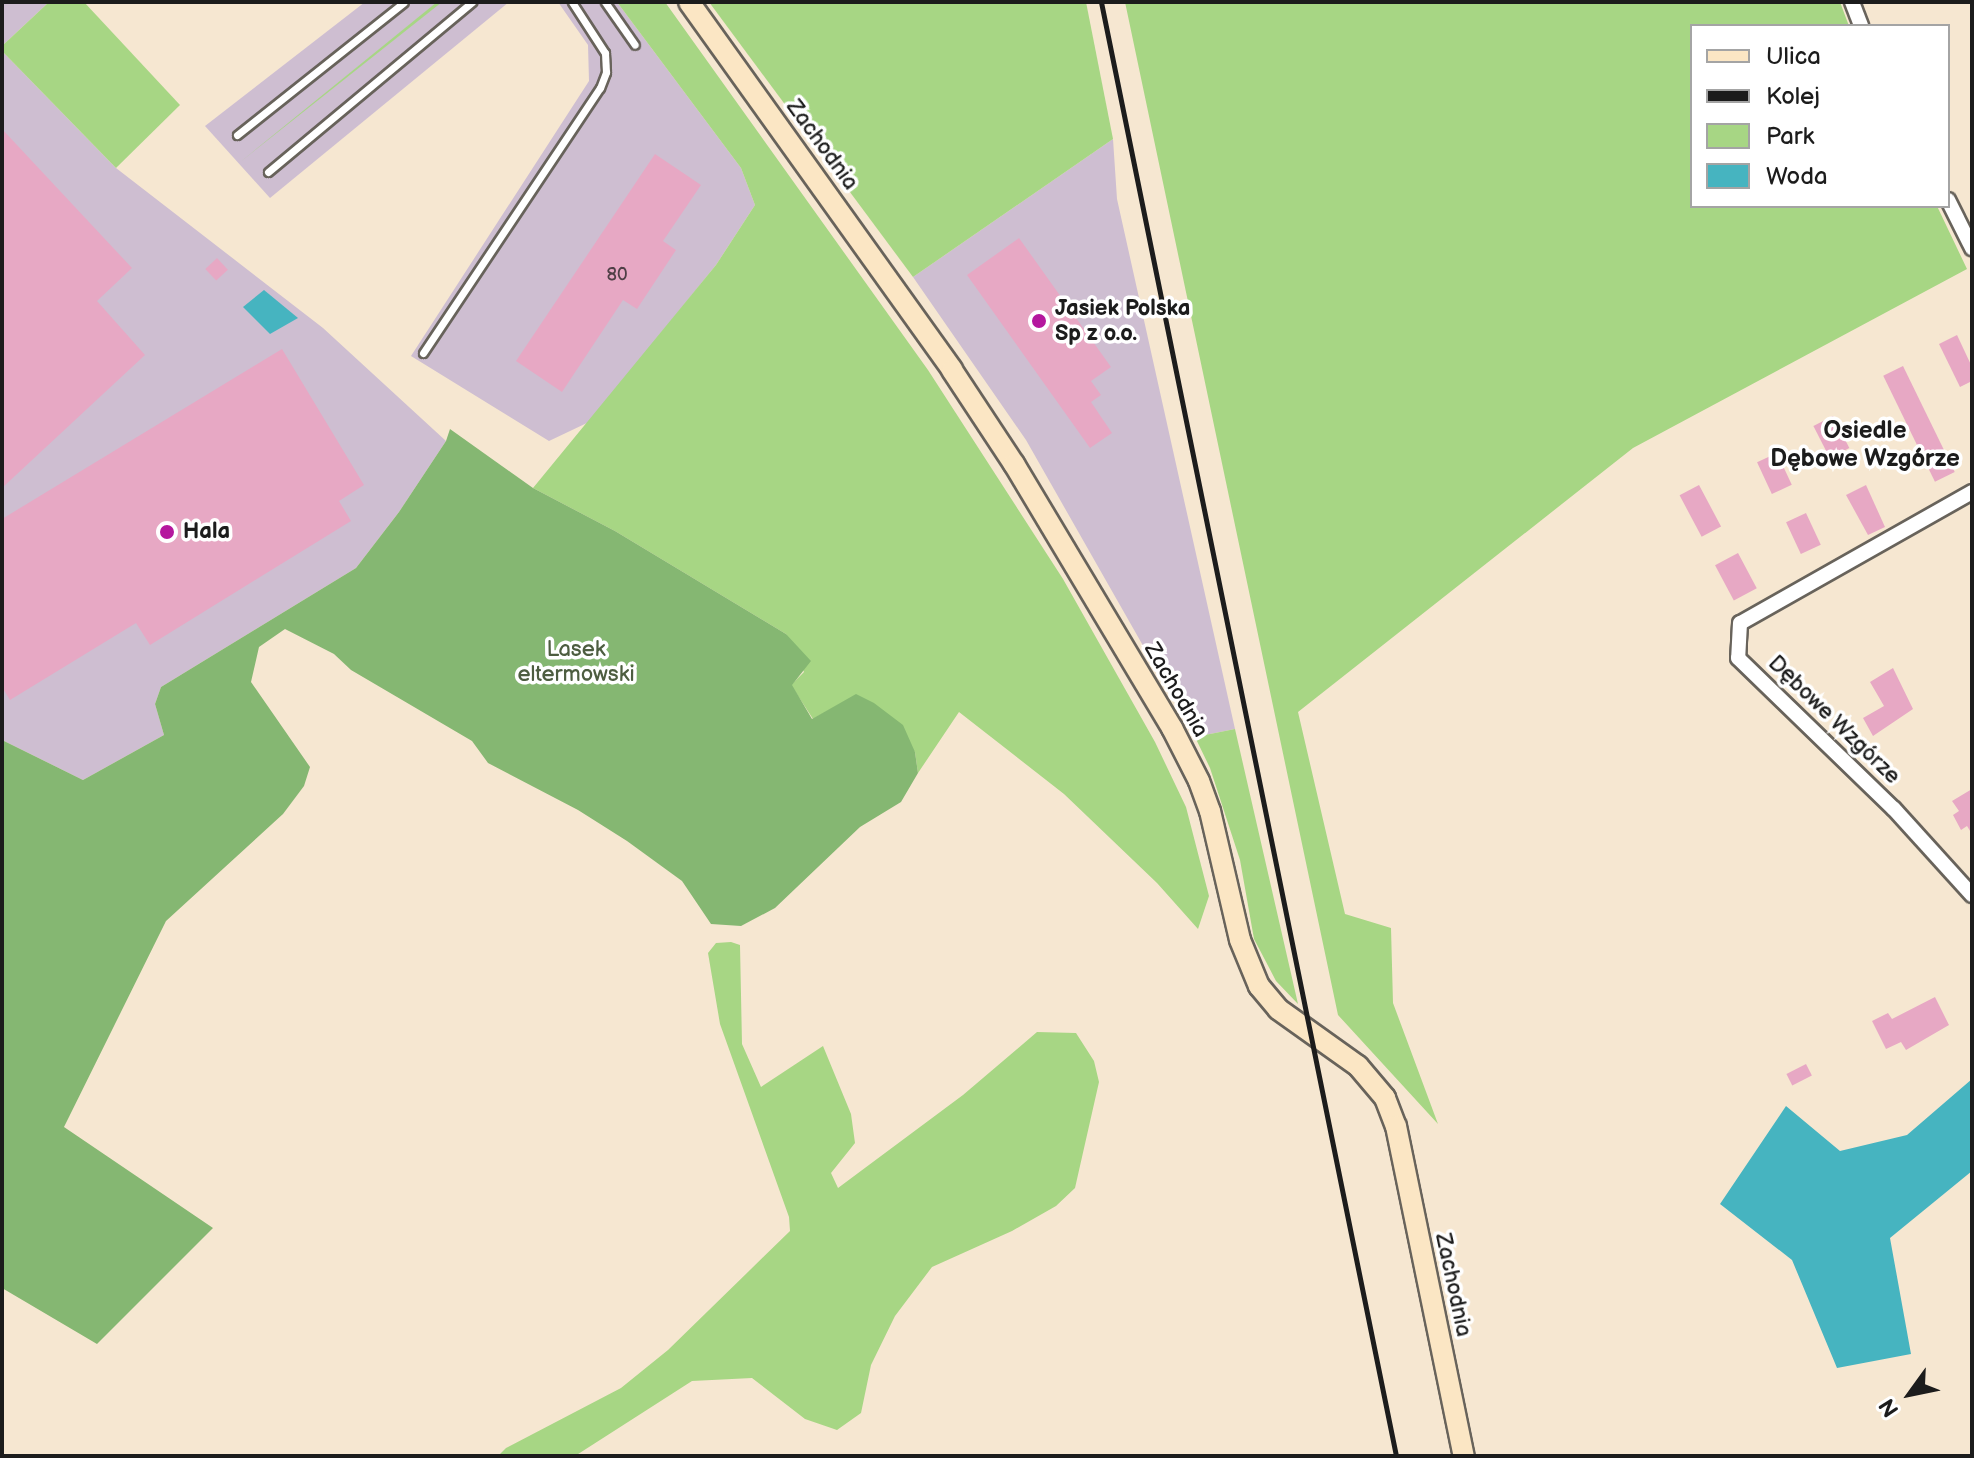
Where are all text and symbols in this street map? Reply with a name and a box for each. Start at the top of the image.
legend [1690,24,1950,208]
text: Ulica [1766,42,1821,71]
text: Kolej [1766,82,1820,111]
street label: Zachodnia [780,95,864,195]
text: Park [1766,122,1814,151]
text: Woda [1766,162,1828,191]
house number: 80 [606,264,628,286]
place label: Jasiek Polska Sp z o.o. [1055,295,1190,346]
marker: Jasiek Polska Sp z o.o. [1030,312,1048,330]
district label: Osiedle Dębowe Wzgórze [1770,417,1960,473]
place label: Hala [183,519,230,545]
marker: Hala [158,523,176,541]
park label: Lasek eltermowski [517,636,635,688]
street label: Zachodnia [1138,638,1214,742]
street label: Dębowe Wzgórze [1762,650,1906,790]
street label: Zachodnia [1429,1231,1477,1339]
north arrow [1870,1354,1950,1434]
text: N [1874,1393,1905,1422]

